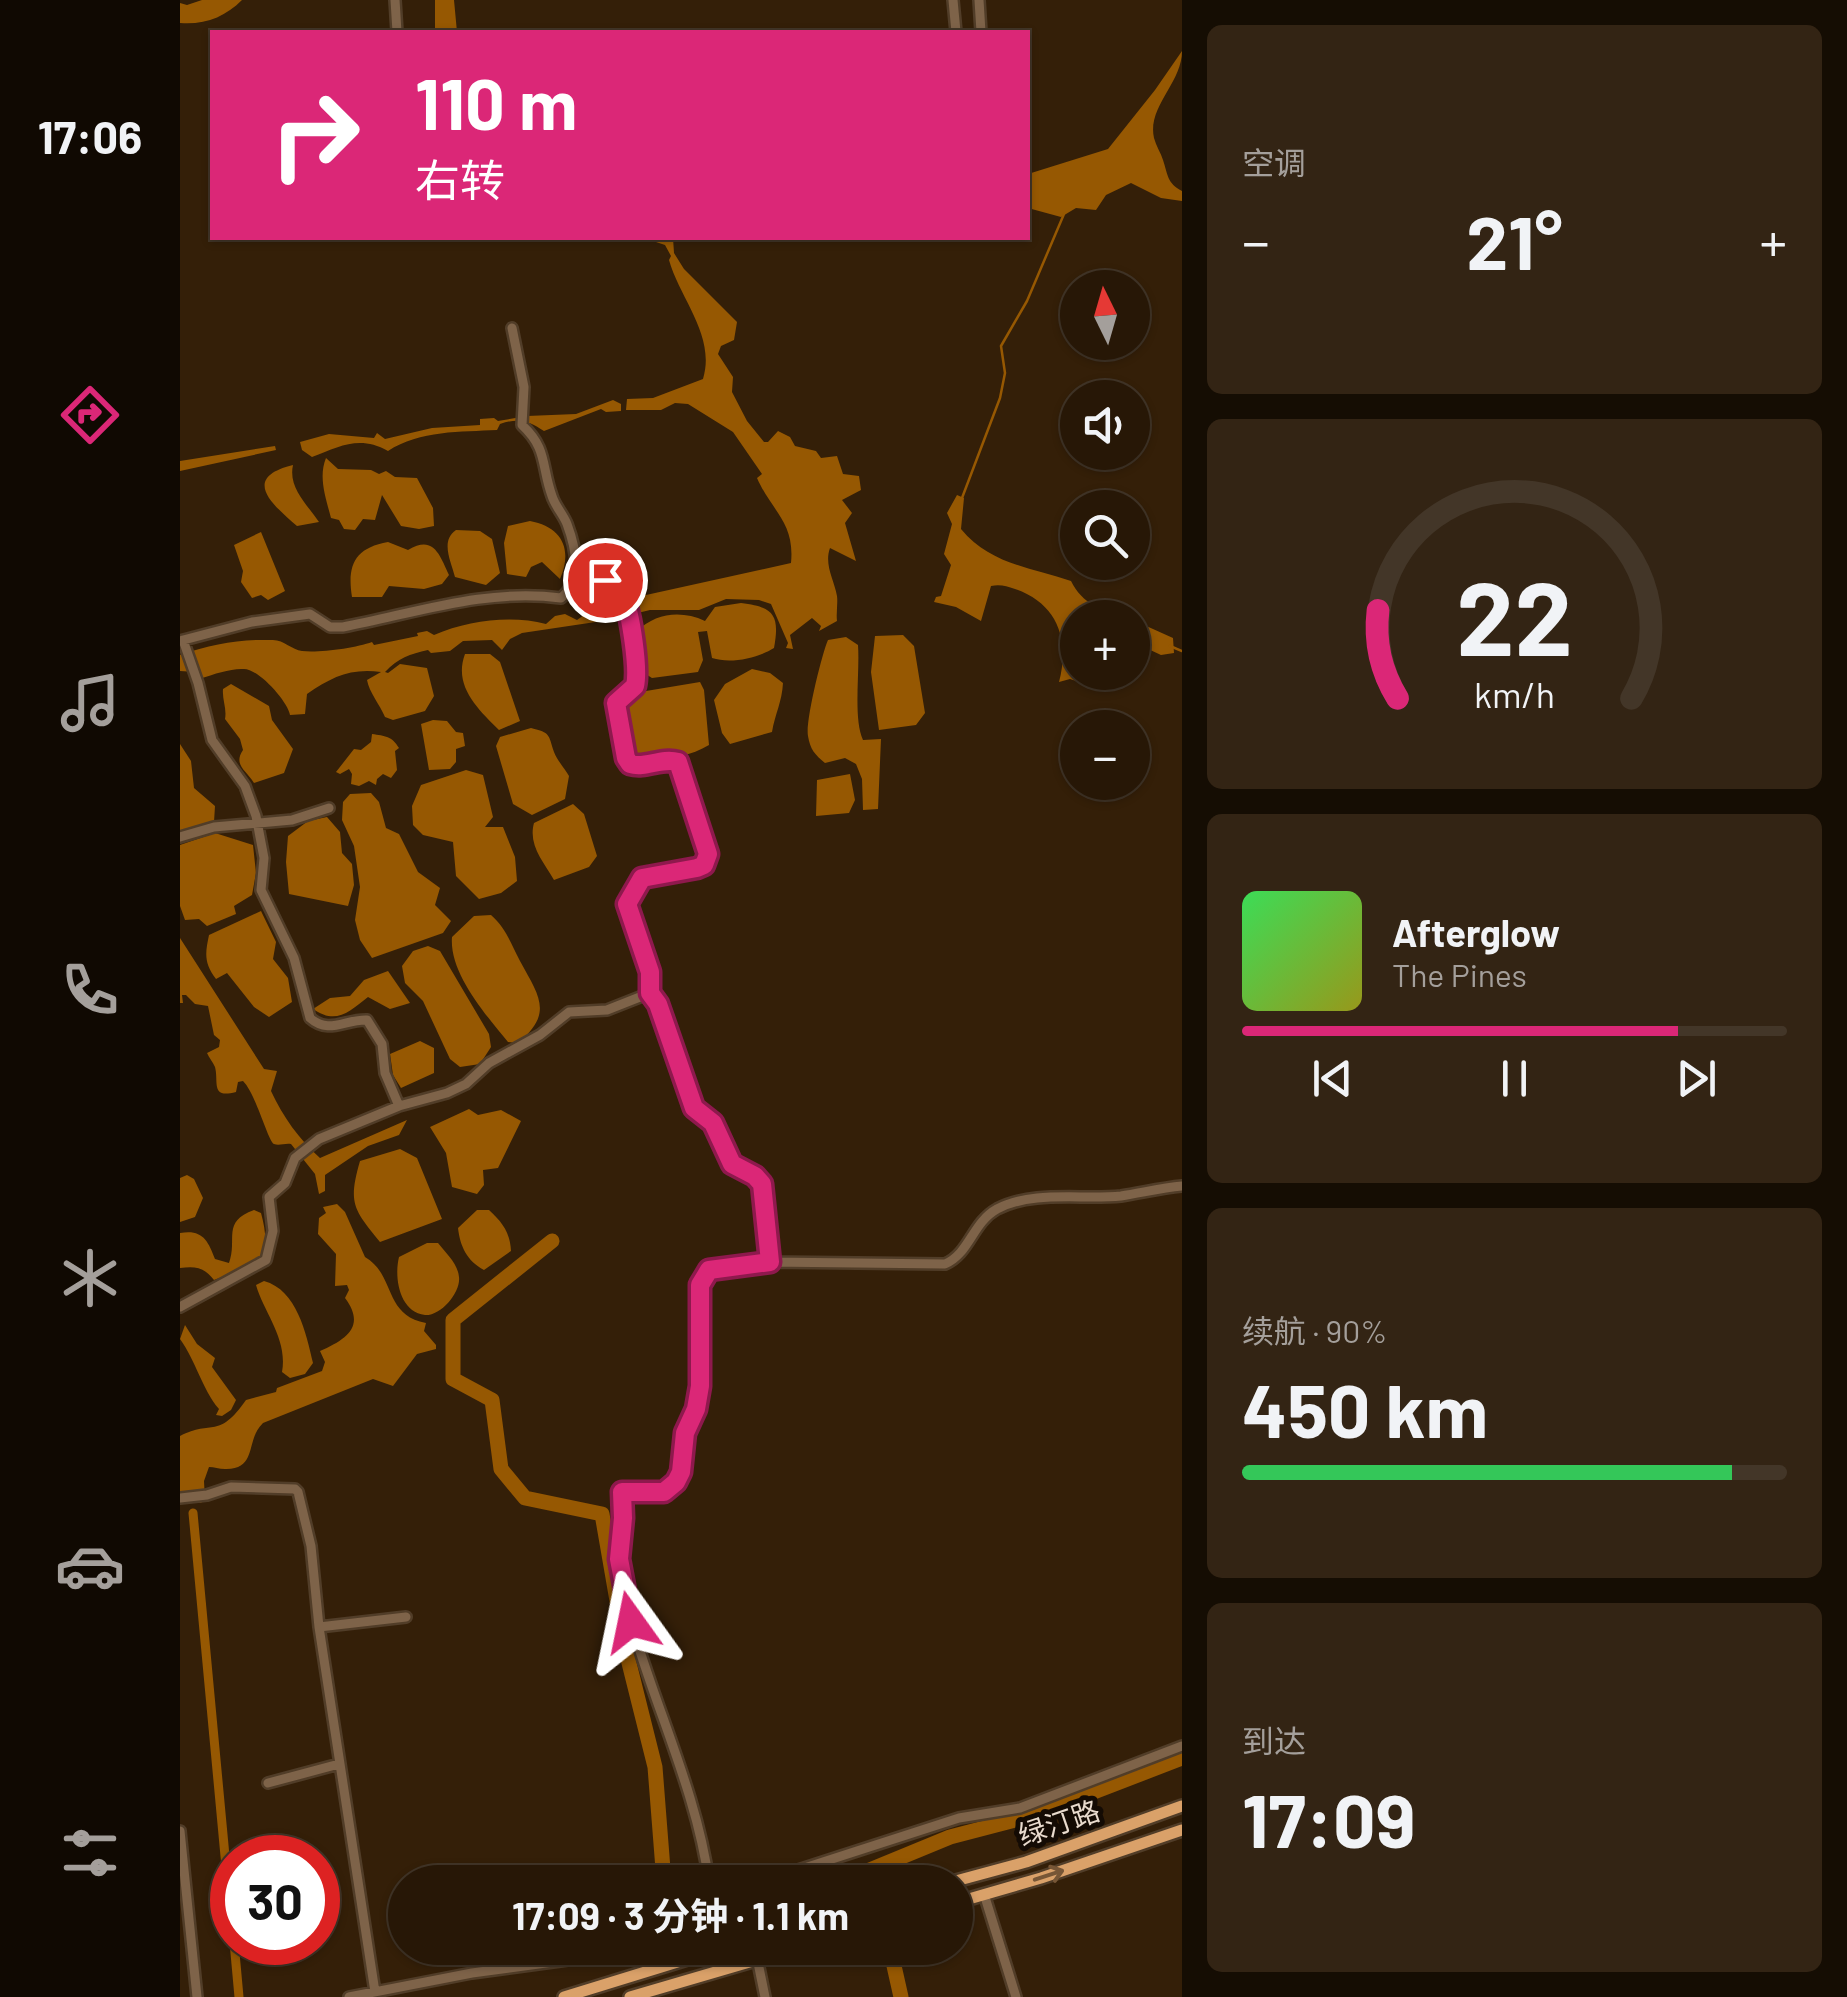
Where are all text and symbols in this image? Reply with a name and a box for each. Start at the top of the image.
text: 110 m [415,60,577,144]
icon: right [250,70,380,200]
text: 17:06 [38,109,142,163]
text: 空调 [1242,143,1306,181]
text: 右转 [415,152,505,206]
text: 21° [1466,195,1563,285]
text: − [1242,207,1270,273]
text: + [1759,207,1787,273]
north arrow [1060,270,1150,360]
map controls [1060,270,1150,800]
icon: directions [55,380,125,450]
button: sound [1060,380,1150,470]
button: search [1060,490,1150,580]
pin [563,538,648,623]
text: 22 [1456,552,1573,677]
icon: arrive [578,553,633,608]
button: + [1060,600,1150,690]
icon: music [55,668,125,738]
text: km/h [1474,672,1555,715]
button: − [1060,710,1150,800]
text: Afterglow [1392,909,1560,955]
icon: phone [55,955,125,1025]
text: The Pines [1392,955,1527,993]
icon: previous [1305,1051,1360,1106]
icon: pause [1487,1051,1542,1106]
icon: next [1669,1051,1724,1106]
icon: climate [55,1243,125,1313]
text: 续航 · 90% [1242,1311,1387,1349]
text: 450 km [1242,1363,1488,1453]
icon: car [55,1531,125,1601]
position arrow [579,1570,683,1674]
text: 到达 [1242,1721,1306,1759]
text: 17:09 [1242,1773,1416,1863]
street label: 绿汀路 [1013,1792,1104,1852]
icon: filters [55,1818,125,1888]
speed limit sign: 30 [210,1835,340,1965]
one-way arrow [1032,1865,1064,1883]
text: 17:09 · 3 分钟 · 1.1 km [512,1892,849,1938]

